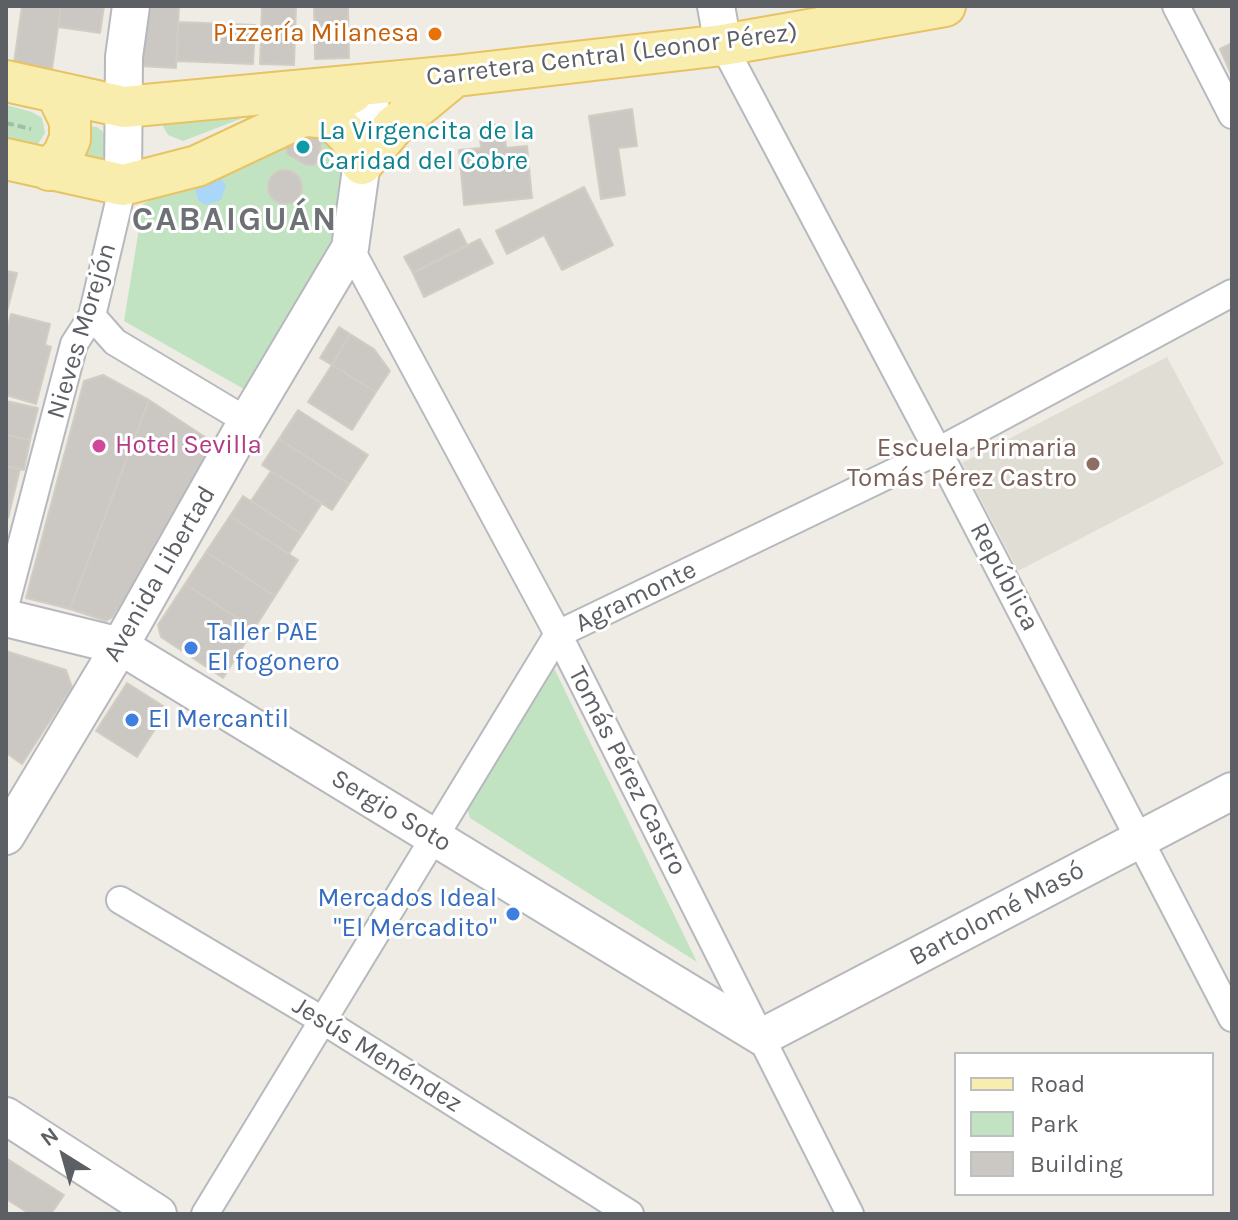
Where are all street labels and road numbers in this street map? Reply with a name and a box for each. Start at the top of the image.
street label: Carretera Central (Leonor Pérez) [425,17,799,93]
street label: Nieves Morejón [40,239,124,423]
street label: Avenida Libertad [97,481,223,667]
street label: República [962,517,1046,637]
street label: Agramonte [570,554,702,640]
street label: Tomás Pérez Castro [561,661,693,881]
street label: Sergio Soto [325,763,457,859]
street label: Bartolomé Masó [904,855,1090,973]
street label: Jesús Menéndez [286,990,468,1120]

